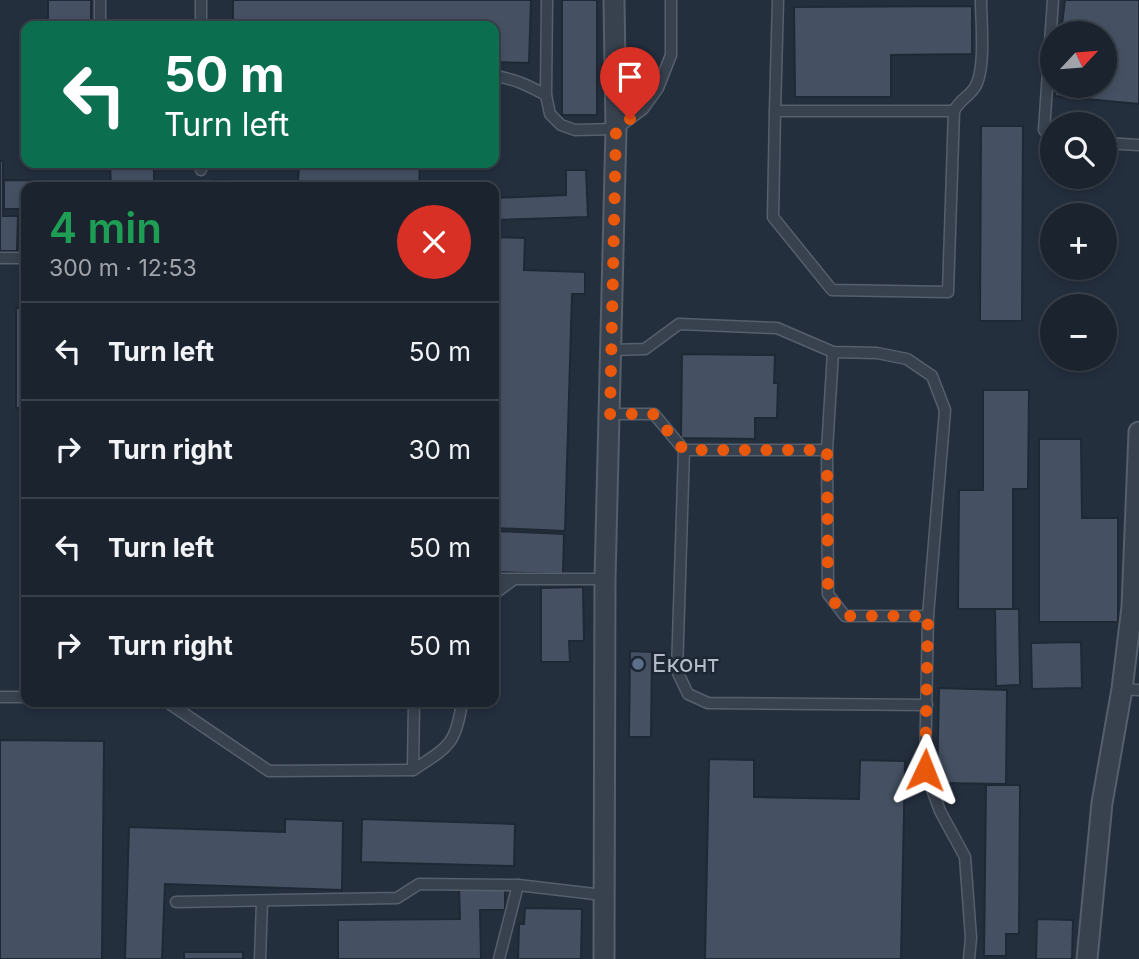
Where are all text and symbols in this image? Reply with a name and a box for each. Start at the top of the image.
north arrow [1040,21,1116,98]
map controls [1040,21,1117,371]
text: 50 m [164,45,285,104]
pin [600,47,660,119]
icon: left [49,49,140,140]
icon: arrive [611,58,649,96]
text: Turn left [164,105,289,144]
button: search [1040,112,1117,189]
text: 4 min [49,202,162,253]
button: + [1040,203,1117,280]
button: close [397,205,471,279]
text: 300 m · 12:53 [49,254,197,282]
button: − [1040,294,1117,371]
icon: left [49,332,87,370]
text: Turn left [108,336,214,367]
text: 50 m [409,336,471,367]
icon: right [49,430,87,468]
text: Turn right [108,434,233,465]
text: 30 m [408,434,471,465]
icon: left [49,528,87,566]
text: Turn left [108,532,214,563]
text: 50 m [409,532,471,563]
icon: right [49,626,87,664]
text: Turn right [108,630,233,661]
text: 50 m [409,630,471,661]
place label: Еконт [652,649,719,678]
marker: Еконт [630,656,646,672]
position arrow [888,733,962,807]

